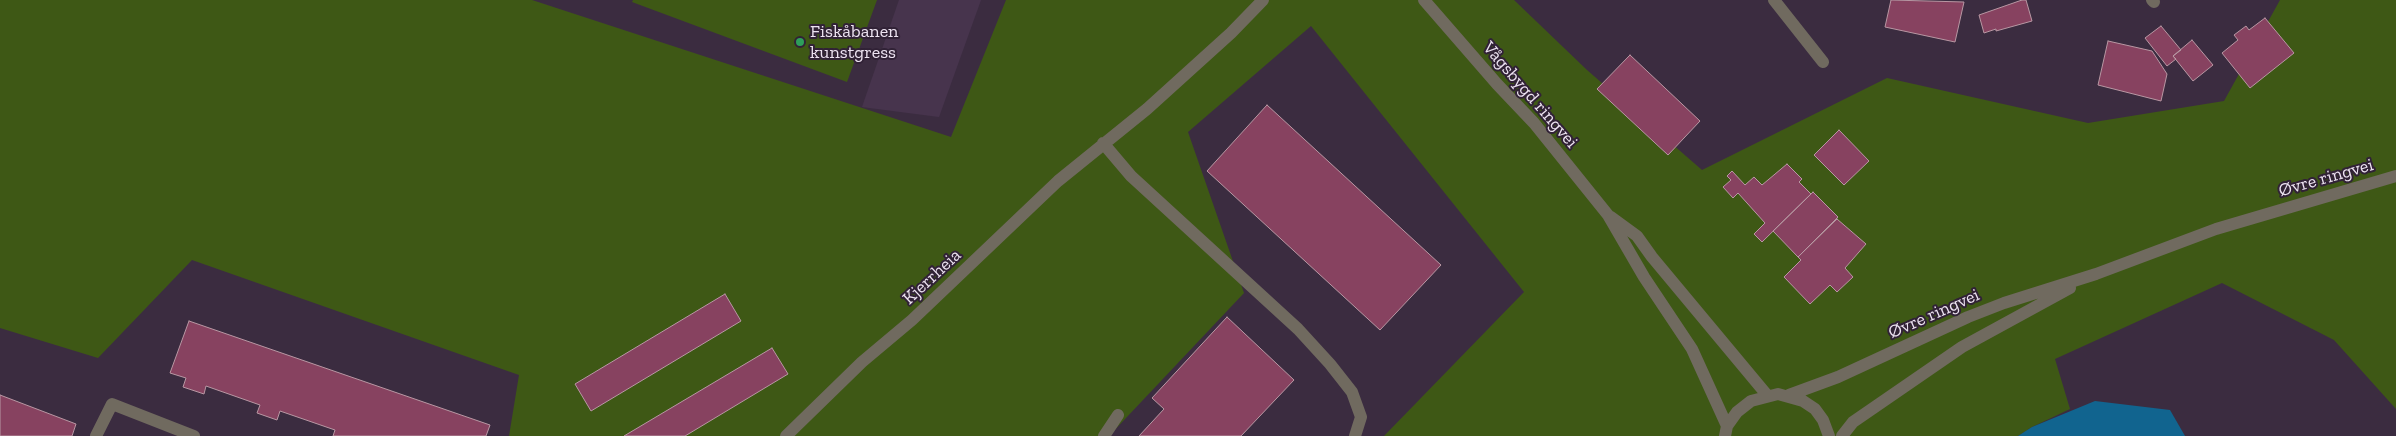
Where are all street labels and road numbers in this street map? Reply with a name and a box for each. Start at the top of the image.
street label: Vågsbygd ringvei [1478,37,1582,153]
street label: Øvre ringvei [2276,154,2376,202]
street label: Kjerrheia [898,245,966,309]
street label: Øvre ringvei [1885,284,1983,344]

